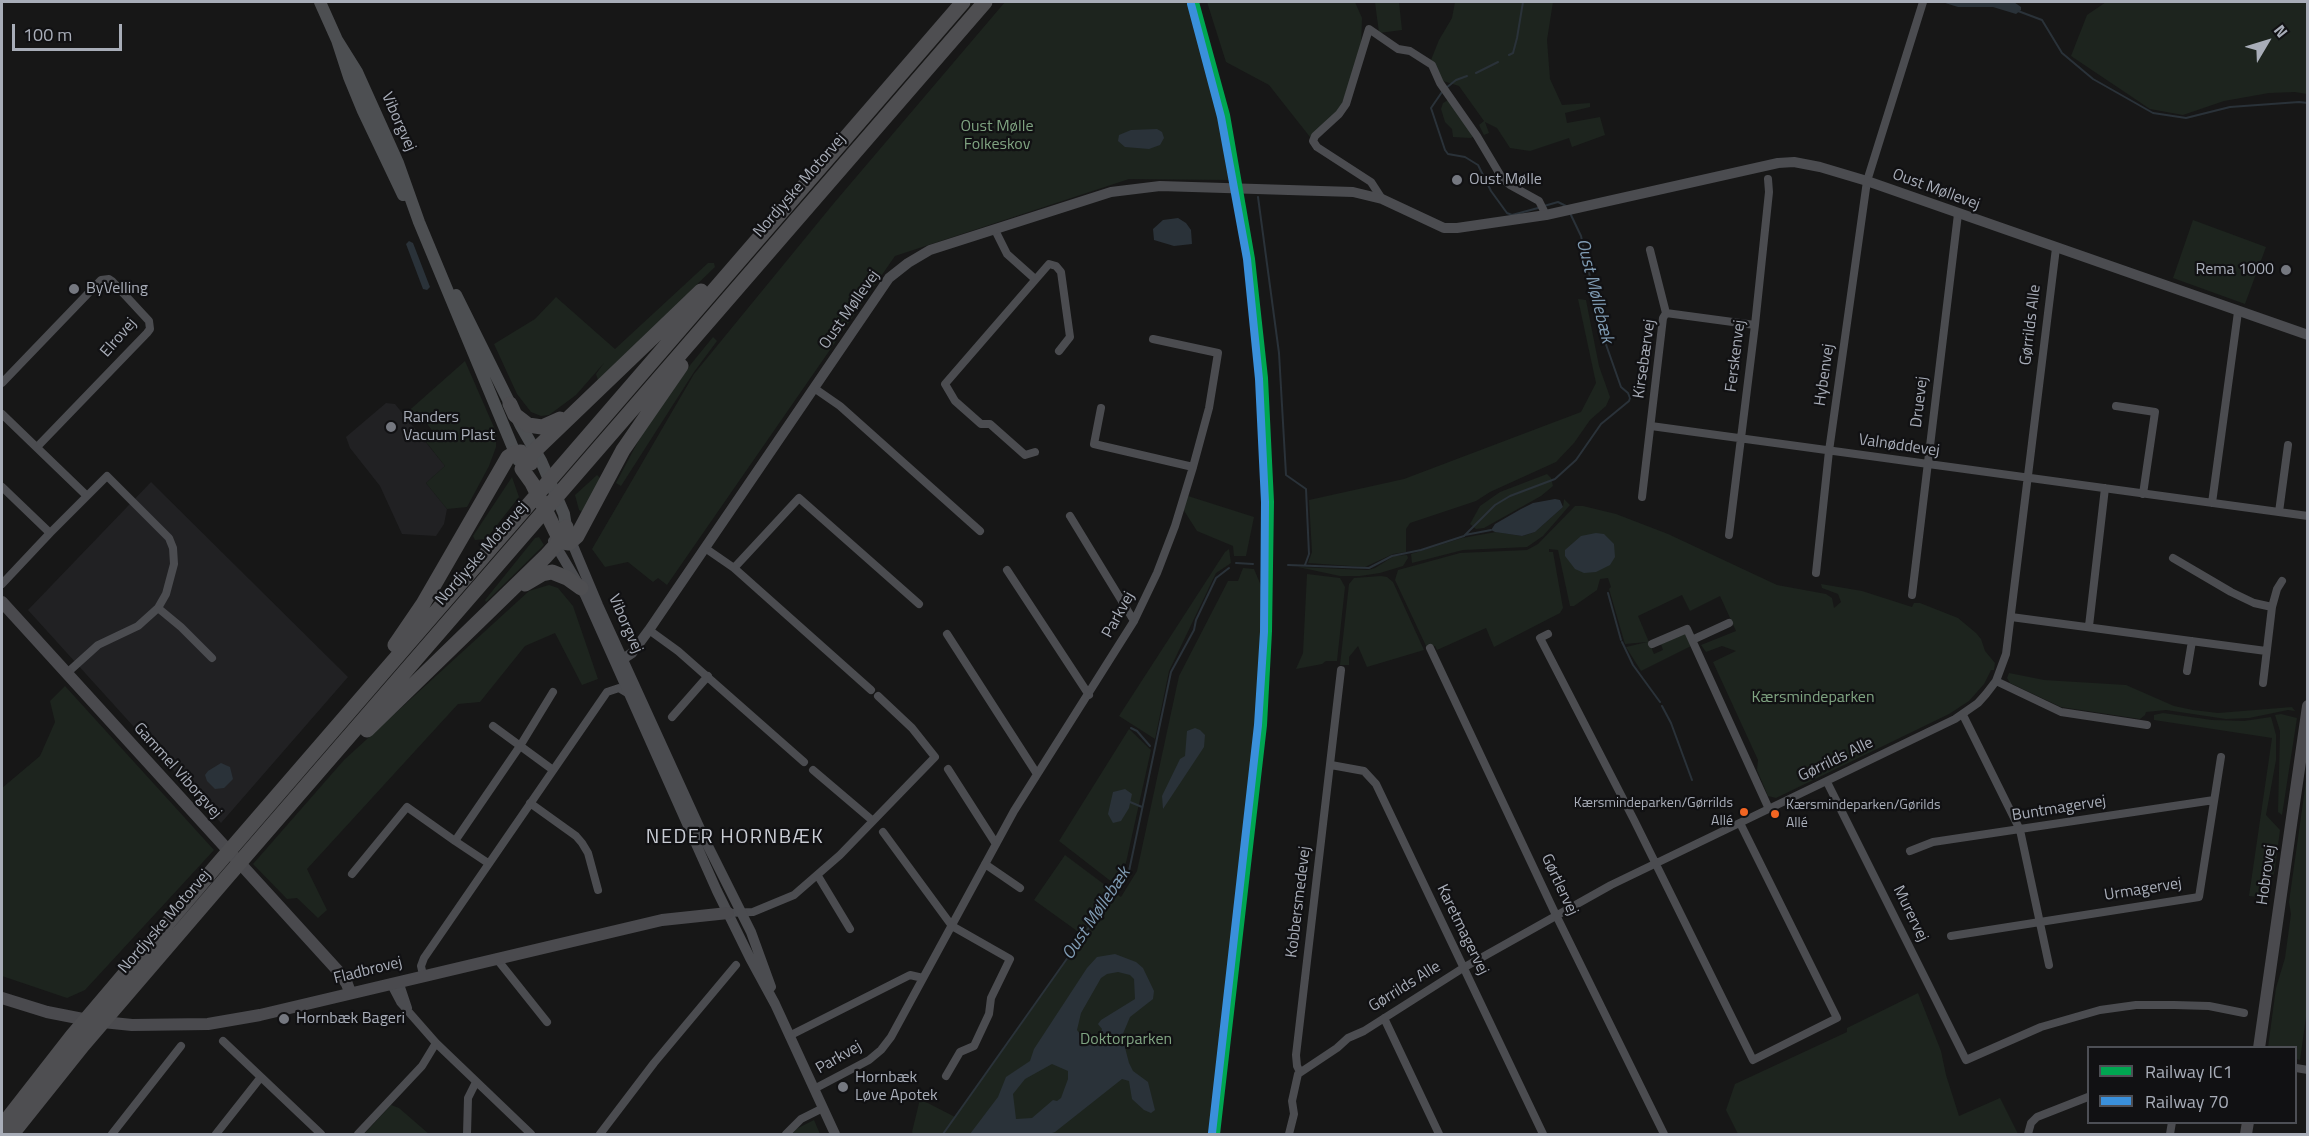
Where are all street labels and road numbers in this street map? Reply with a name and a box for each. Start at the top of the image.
street label: Viborgvej [377,90,419,154]
street label: Nordjyske Motorvej [750,130,850,242]
street label: Oust Møllevej [1890,165,1982,215]
street label: Oust Møllevej [816,267,884,353]
street label: Gørrilds Alle [2017,284,2045,366]
street label: Elrovej [97,315,141,361]
street label: Kirsebærvej [1630,318,1660,400]
street label: Ferskenvej [1722,319,1750,393]
street label: Hybenvej [1811,343,1839,407]
street label: Druevej [1907,375,1933,429]
street label: Valnøddevej [1857,431,1941,461]
street label: Nordjyske Motorvej [432,498,532,610]
street label: Parkvej [1099,589,1139,641]
street label: Viborgvej [604,592,646,656]
street label: Gammel Viborgvej [129,719,225,823]
street label: Gørrilds Alle [1795,734,1877,786]
street label: Buntmagervej [2011,792,2107,826]
street label: Hobrovej [2253,844,2281,906]
street label: Kobbersmedevej [1283,845,1315,959]
street label: Gørtlervej [1536,851,1582,919]
street label: Nordjyske Motorvej [115,866,215,978]
street label: Urmagervej [2103,874,2183,906]
street label: Karetmagervej [1432,882,1492,978]
street label: Murervej [1888,883,1932,945]
street label: Fladbrovej [332,953,404,989]
street label: Gørrilds Alle [1366,957,1444,1017]
street label: Parkvej [813,1037,865,1079]

